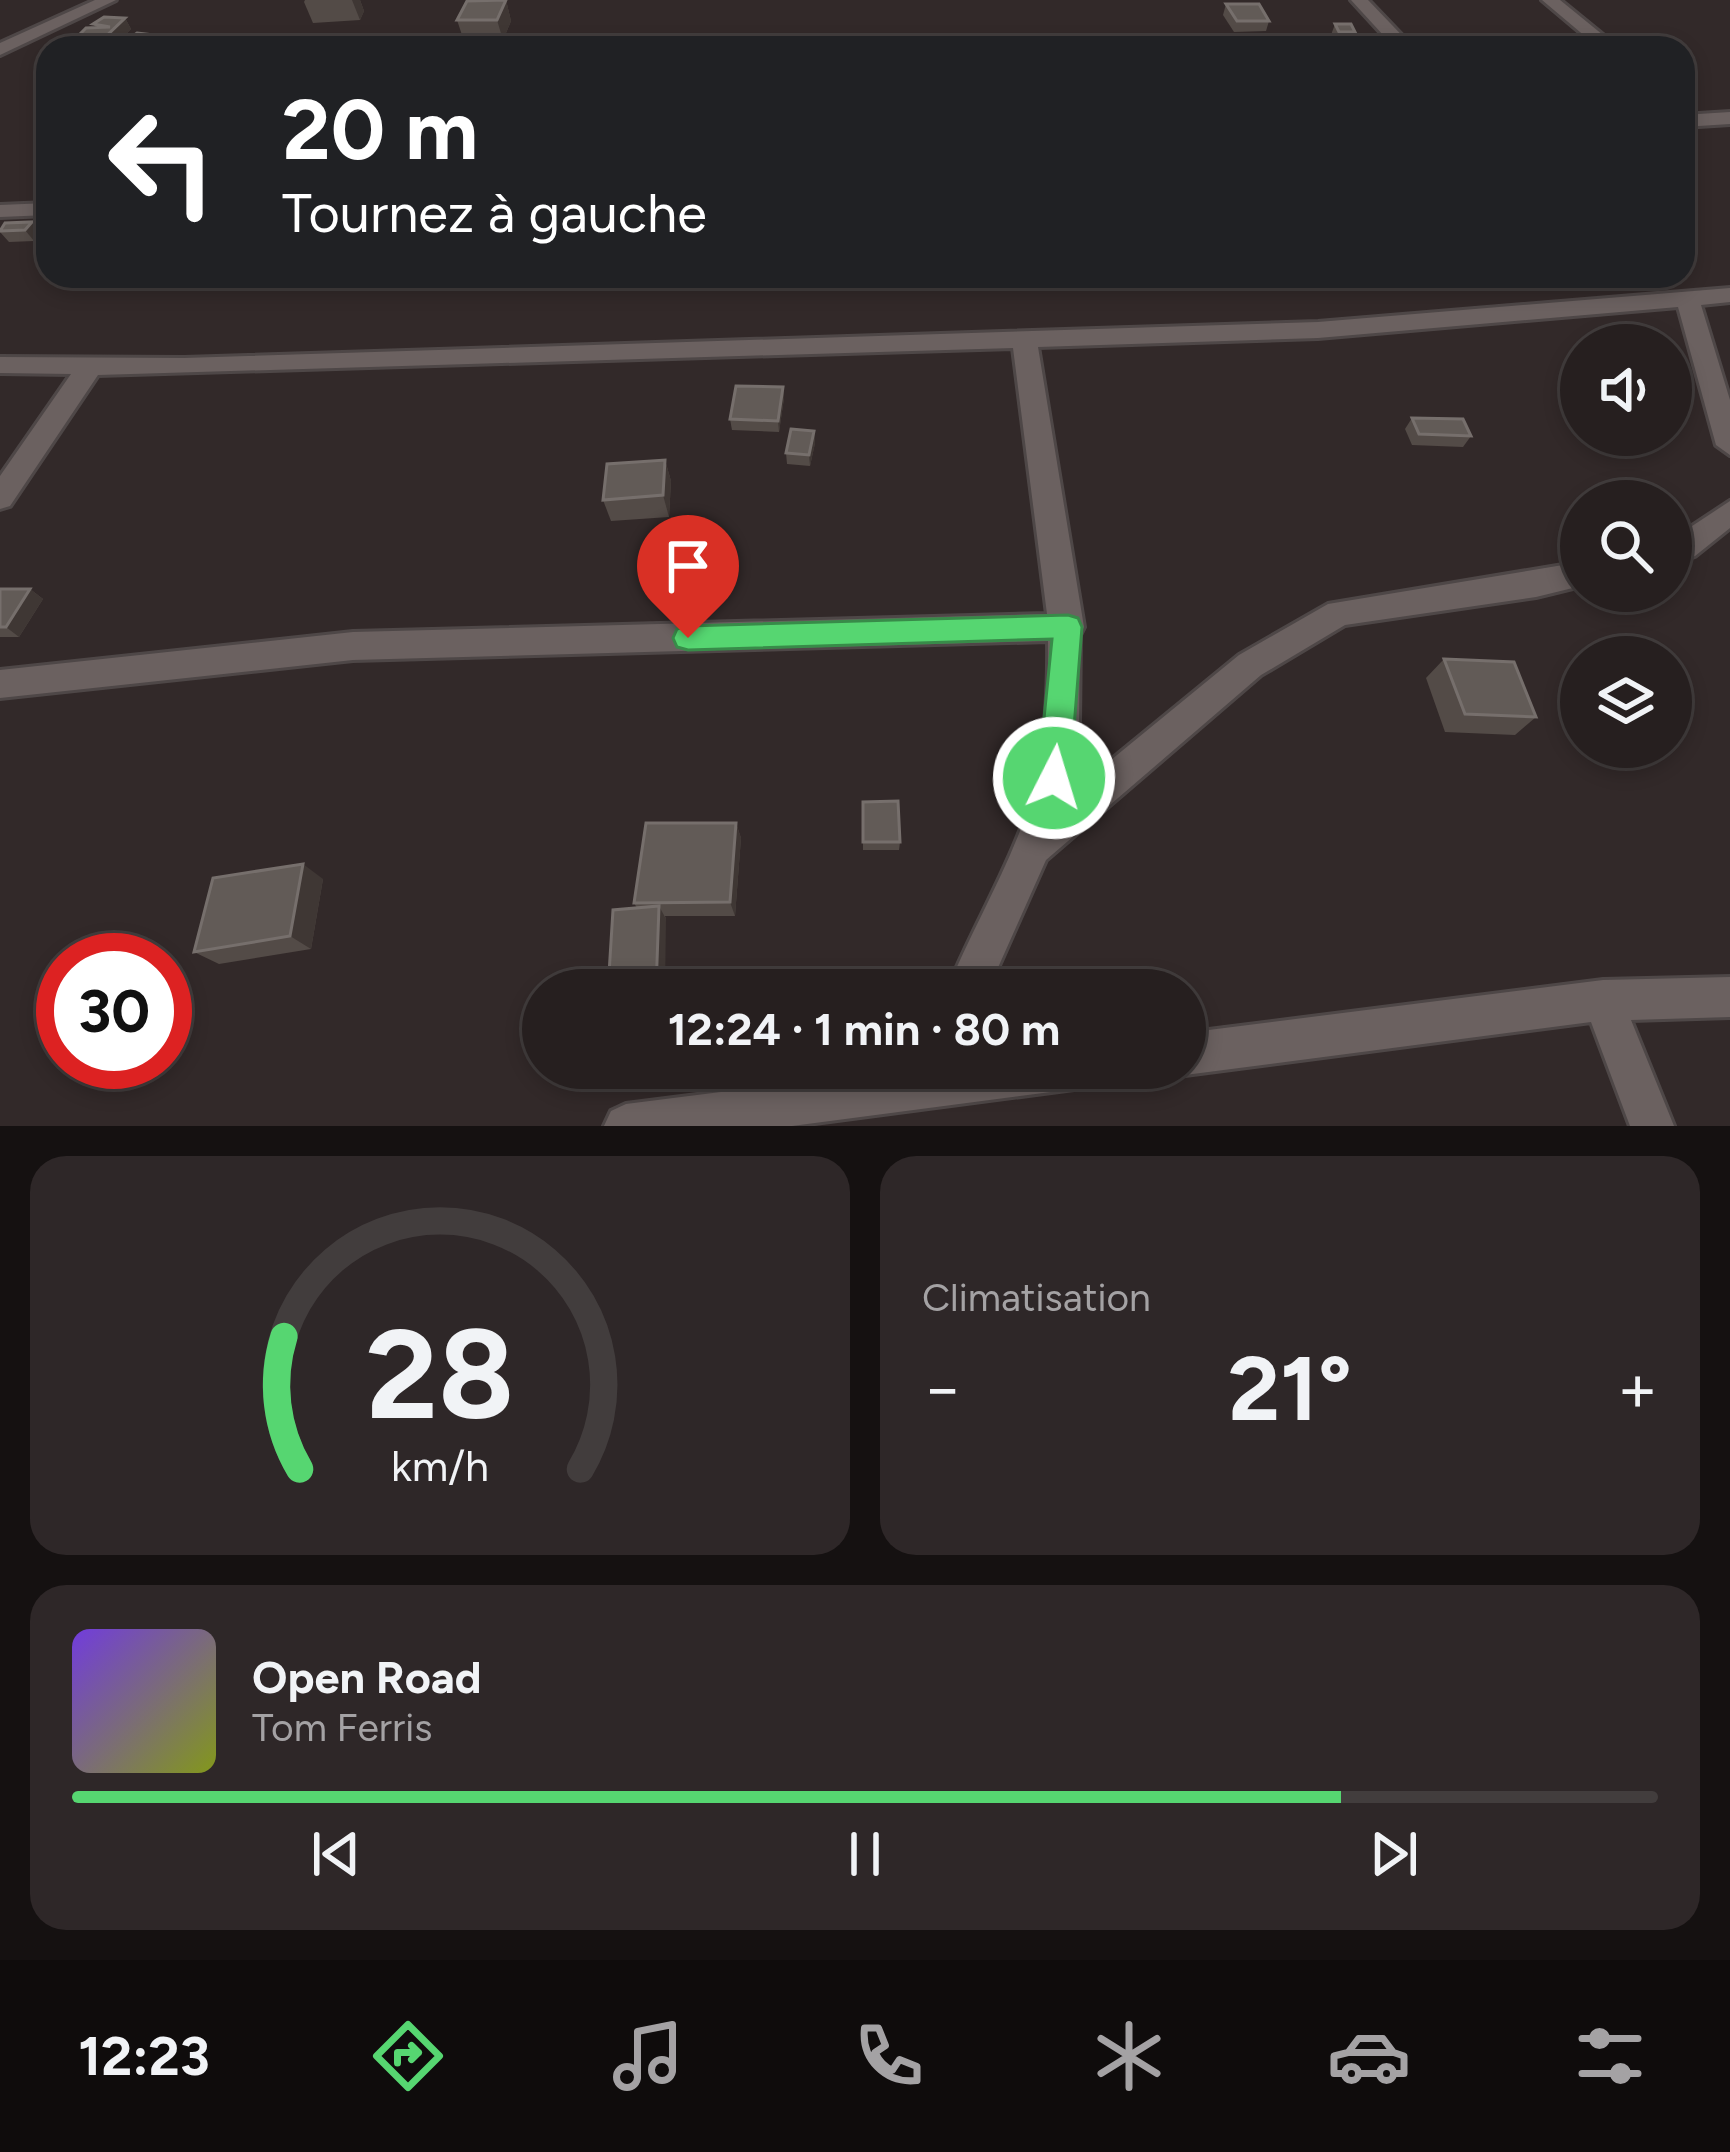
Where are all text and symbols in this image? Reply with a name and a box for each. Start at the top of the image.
text: 20 m [282,79,478,180]
icon: left [84,84,240,240]
text: Tournez à gauche [282,181,707,246]
map controls [1560,324,1692,768]
button: sound [1560,324,1692,456]
button: search [1560,480,1692,612]
pin [637,515,739,638]
icon: arrive [655,533,721,599]
button: layers [1560,636,1692,768]
position arrow [991,715,1117,841]
speed limit sign: 30 [36,933,192,1089]
text: 12:24 · 1 min · 80 m [668,1002,1060,1056]
text: Climatisation [922,1274,1151,1321]
text: 28 [366,1299,514,1449]
text: 21° [1228,1334,1352,1443]
text: − [922,1348,963,1428]
text: + [1617,1348,1658,1428]
text: km/h [391,1439,489,1491]
text: Open Road [252,1650,482,1704]
text: Tom Ferris [252,1704,432,1751]
icon: previous [303,1821,369,1887]
icon: pause [832,1821,898,1887]
icon: next [1361,1821,1427,1887]
icon: directions [366,2014,450,2098]
icon: music [606,2014,690,2098]
icon: phone [847,2014,931,2098]
icon: climate [1087,2014,1171,2098]
icon: car [1327,2014,1411,2098]
icon: filters [1568,2014,1652,2098]
text: 12:23 [78,2024,210,2089]

